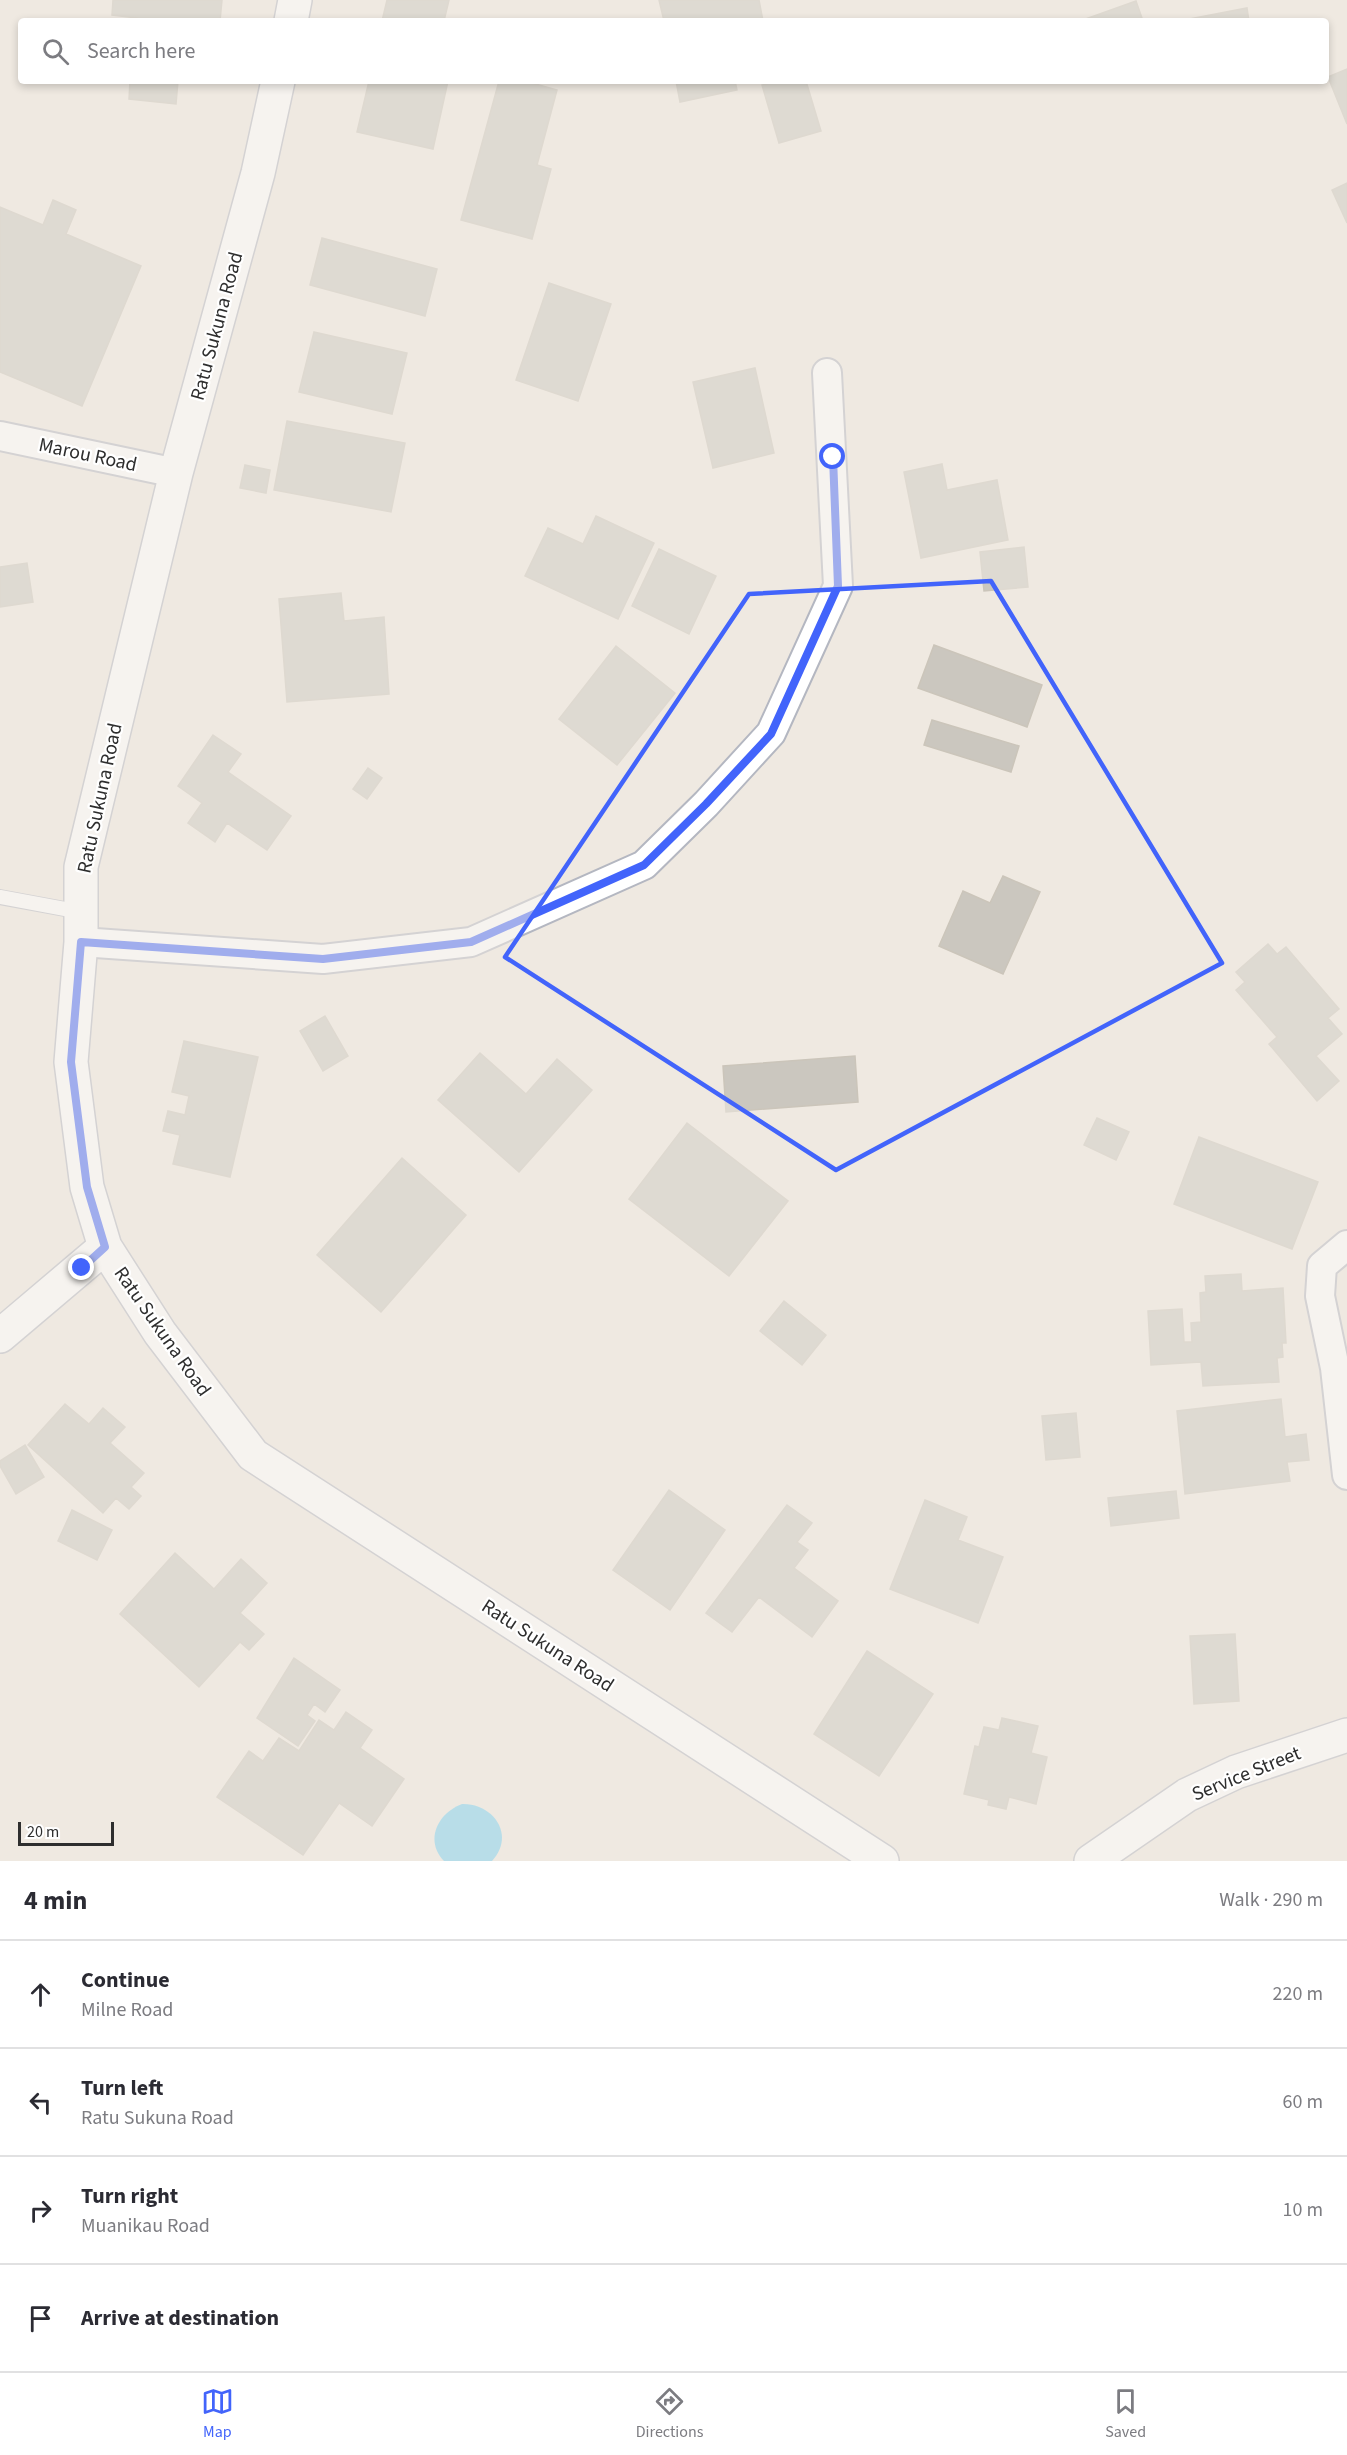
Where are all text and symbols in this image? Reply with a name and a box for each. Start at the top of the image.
search box [18,18,1329,84]
icon: search [39,35,72,68]
text: Search here [87,35,195,67]
street label: Ratu Sukuna Road [184,249,250,404]
street label: Marou Road [36,431,140,479]
route start [819,443,845,469]
street label: Ratu Sukuna Road [70,721,130,876]
route end [68,1254,94,1280]
street label: Ratu Sukuna Road [107,1261,217,1402]
street label: Ratu Sukuna Road [476,1592,619,1699]
street label: Service Street [1188,1739,1305,1808]
scale bar [18,1819,114,1846]
text: 20 m [27,1821,59,1843]
text: 4 min [24,1882,87,1919]
text: Walk · 290 m [1219,1886,1323,1914]
text: Continue [81,1964,170,1996]
icon: ahead [24,1978,57,2011]
text: 220 m [1273,1980,1323,2008]
text: Milne Road [81,1996,173,2024]
text: Turn left [81,2072,163,2104]
icon: left [24,2086,57,2119]
text: 60 m [1283,2088,1323,2116]
text: Ratu Sukuna Road [81,2104,234,2132]
text: Turn right [81,2180,178,2212]
icon: right [24,2194,57,2227]
text: 10 m [1283,2196,1323,2224]
text: Muanikau Road [81,2212,210,2240]
icon: arrive [24,2302,57,2335]
text: Arrive at destination [81,2302,279,2334]
tab: Map [201,2385,234,2443]
tab: Directions [636,2385,703,2443]
tab: Saved [1105,2385,1146,2443]

